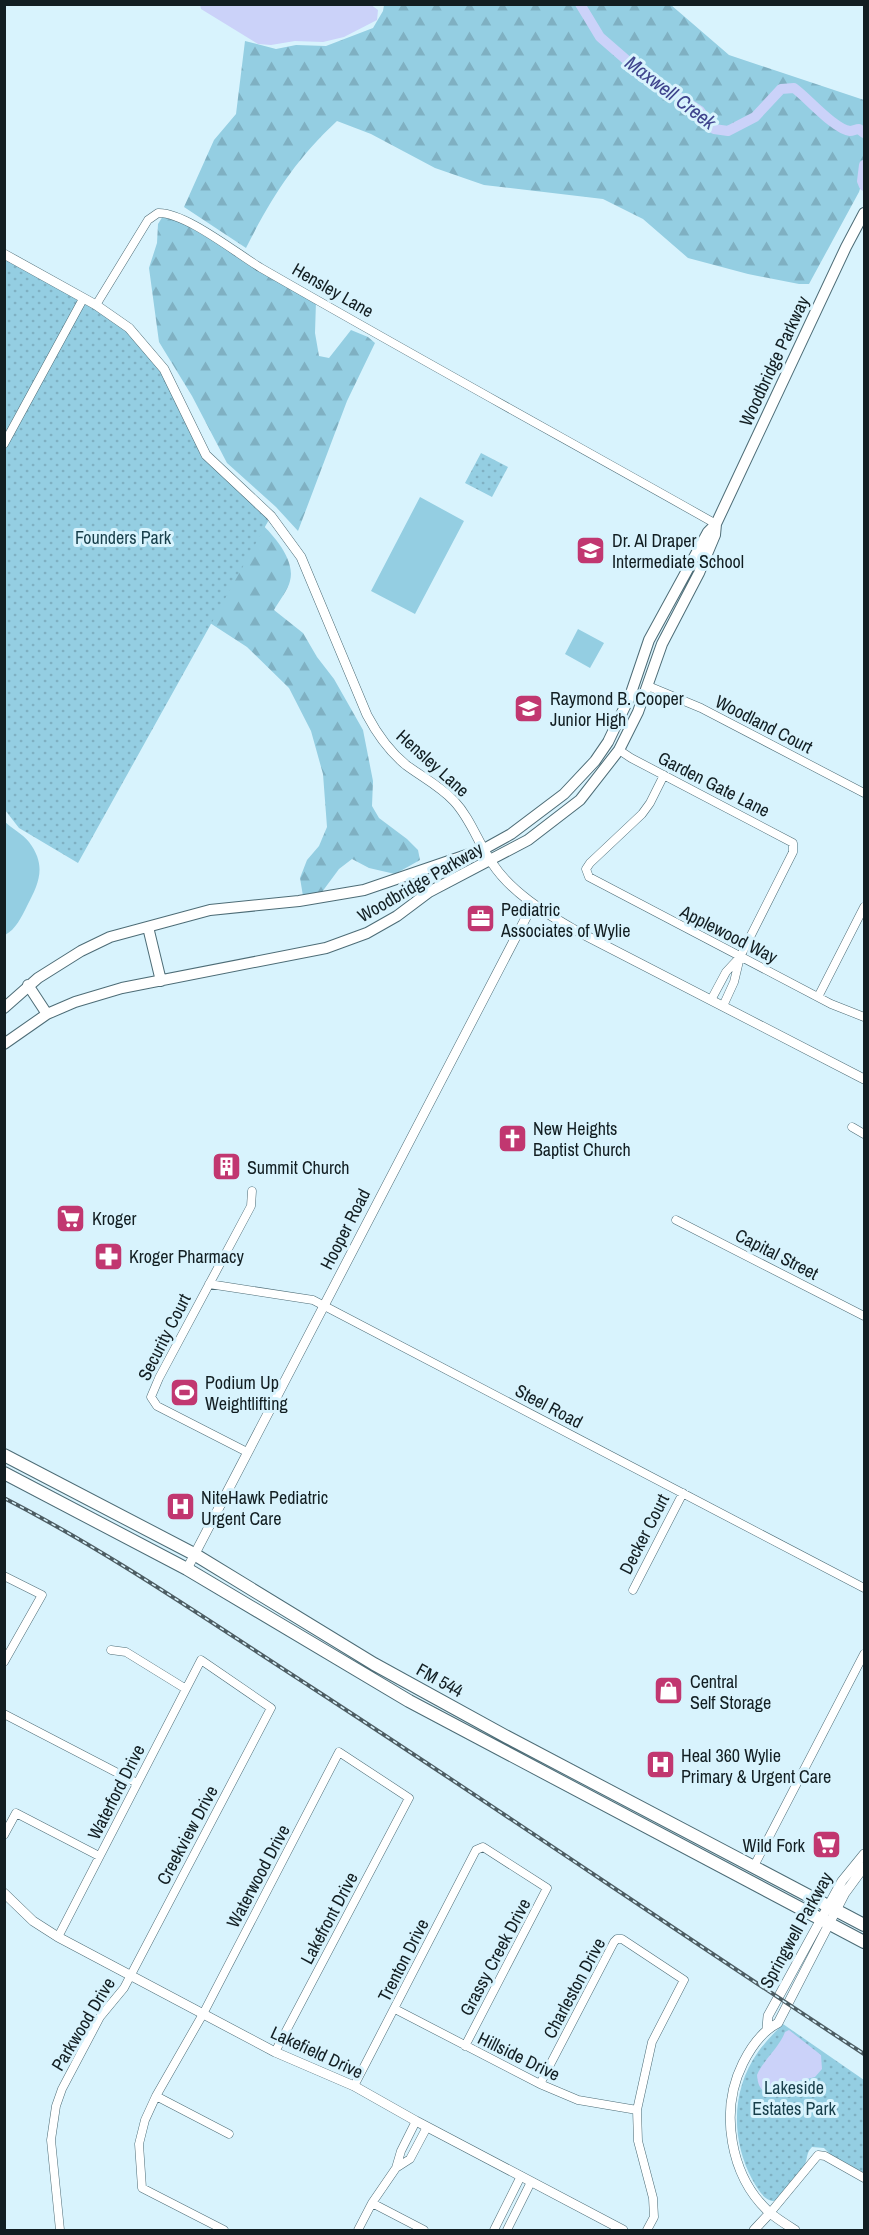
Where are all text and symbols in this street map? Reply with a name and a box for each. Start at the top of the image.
water label: Maxwell Creek [620,49,723,136]
street label: Hensley Lane [288,257,378,323]
street label: Woodbridge Parkway [733,291,815,430]
park label: Founders Park [75,525,172,550]
place label: Dr. Al Draper Intermediate School [612,528,744,574]
school or university icon: Dr. Al Draper Intermediate School [575,534,607,566]
place label: Raymond B. Cooper Junior High [550,686,684,732]
street label: Woodland Court [711,689,817,759]
school or university icon: Raymond B. Cooper Junior High [513,692,545,724]
street label: Hensley Lane [391,724,475,802]
street label: Garden Gate Lane [654,745,774,823]
street label: Woodbridge Parkway [353,836,488,928]
place label: Pediatric Associates of Wylie [500,897,631,943]
street label: Applewood Way [675,898,782,970]
office icon: Pediatric Associates of Wylie [464,903,496,935]
place label: New Heights Baptist Church [533,1116,631,1162]
church icon: New Heights Baptist Church [496,1122,528,1154]
building icon: Summit Church [210,1151,242,1183]
place label: Summit Church [247,1155,350,1180]
street label: Hooper Road [314,1184,376,1274]
supermarket icon: Kroger [55,1202,87,1234]
place label: Kroger [92,1206,136,1231]
street label: Capital Street [731,1222,823,1286]
pharmacy icon: Kroger Pharmacy [92,1240,124,1272]
place label: Kroger Pharmacy [129,1244,244,1269]
street label: Security Court [131,1289,197,1385]
place label: Podium Up Weightlifting [205,1370,288,1416]
sports icon: Podium Up Weightlifting [168,1376,200,1408]
street label: Steel Road [511,1378,587,1434]
place label: NiteHawk Pediatric Urgent Care [201,1485,328,1531]
street label: Decker Court [613,1490,675,1578]
hospital icon: NiteHawk Pediatric Urgent Care [164,1491,196,1523]
street label: FM 544 [412,1657,468,1703]
place label: Central Self Storage [690,1669,771,1715]
shop icon: Central Self Storage [653,1675,685,1707]
street label: Waterford Drive [81,1740,151,1844]
place label: Heal 360 Wylie Primary & Urgent Care [681,1743,831,1789]
hospital icon: Heal 360 Wylie Primary & Urgent Care [644,1749,676,1781]
street label: Creekview Drive [150,1781,224,1889]
street label: Waterwood Drive [220,1820,296,1932]
supermarket icon: Wild Fork [810,1829,842,1861]
place label: Wild Fork [743,1833,806,1858]
street label: Springwell Parkway [754,1867,839,1993]
street label: Lakefront Drive [294,1868,364,1968]
street label: Grassy Creek Drive [454,1894,536,2020]
street label: Trenton Drive [372,1914,434,2006]
street label: Charleston Drive [537,1933,611,2043]
street label: Parkwood Drive [45,1973,121,2075]
street label: Lakefield Drive [267,2020,367,2084]
street label: Hillside Drive [474,2025,564,2087]
park label: Lakeside Estates Park [752,2075,836,2121]

